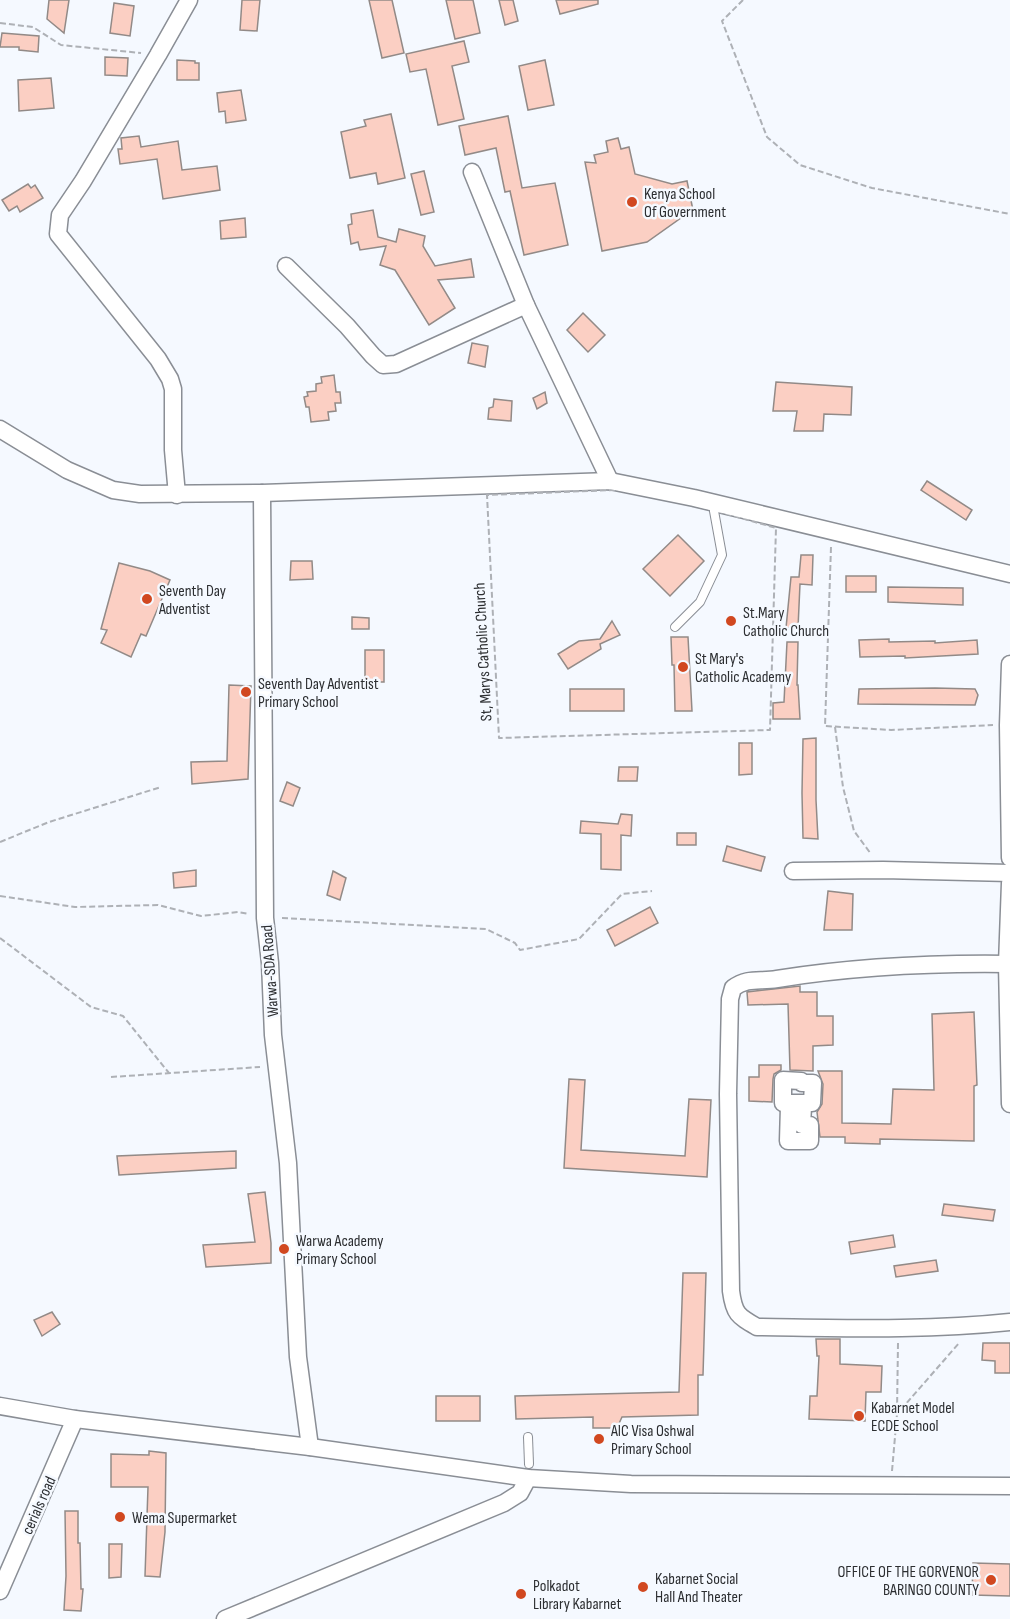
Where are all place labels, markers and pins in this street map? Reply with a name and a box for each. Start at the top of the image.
place label: Kenya School Of Government [644,185,726,222]
marker: Kenya School Of Government [625,195,639,209]
place label: Seventh Day Adventist [158,582,226,619]
marker: Seventh Day Adventist [140,592,154,606]
place label: St.Mary Catholic Church [743,604,829,641]
marker: St.Mary Catholic Church [724,614,738,628]
place label: St Mary's Catholic Academy [695,650,791,687]
marker: St Mary's Catholic Academy [676,660,690,674]
place label: Seventh Day Adventist Primary School [258,675,379,712]
marker: Seventh Day Adventist Primary School [239,685,253,699]
place label: Warwa Academy Primary School [296,1232,383,1269]
marker: Warwa Academy Primary School [277,1242,291,1256]
place label: Kabarnet Model ECDE School [871,1399,955,1436]
marker: Kabarnet Model ECDE School [852,1409,866,1423]
place label: AIC Visa Oshwal Primary School [610,1422,694,1459]
marker: AIC Visa Oshwal Primary School [592,1432,606,1446]
place label: Wema Supermarket [132,1509,237,1528]
marker: Wema Supermarket [113,1510,127,1524]
place label: OFFICE OF THE GORVENOR BARINGO COUNTY [837,1563,979,1600]
place label: Kabarnet Social Hall And Theater [655,1570,743,1607]
marker: OFFICE OF THE GORVENOR BARINGO COUNTY [984,1573,998,1587]
place label: Polkadot Library Kabarnet [533,1577,621,1614]
marker: Kabarnet Social Hall And Theater [636,1580,650,1594]
marker: Polkadot Library Kabarnet [514,1587,528,1601]

